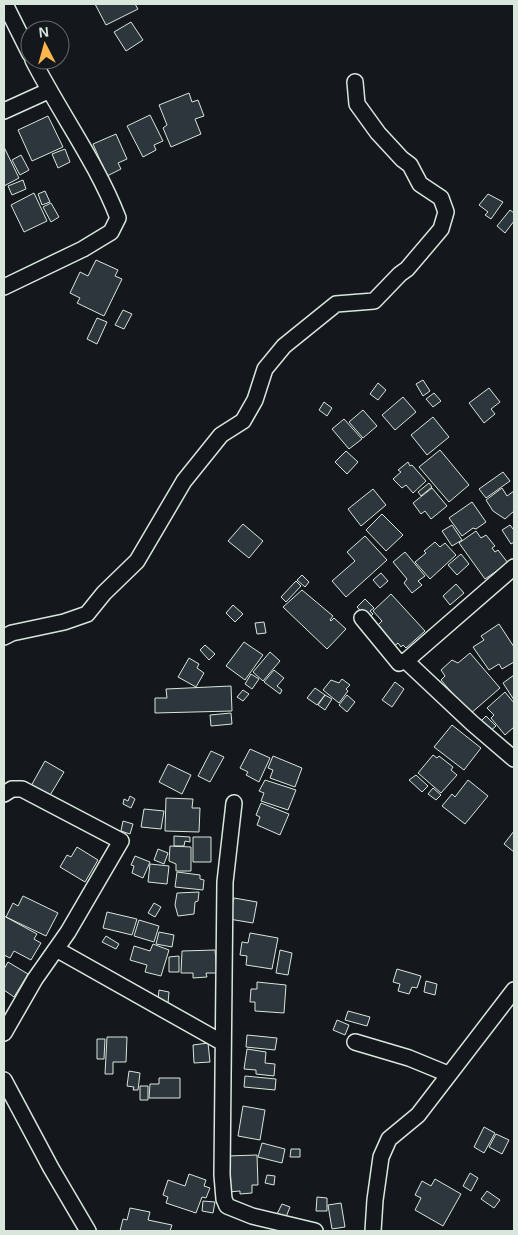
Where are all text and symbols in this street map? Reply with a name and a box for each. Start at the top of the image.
north arrow [20,20,70,70]
text: N [38,24,50,41]

